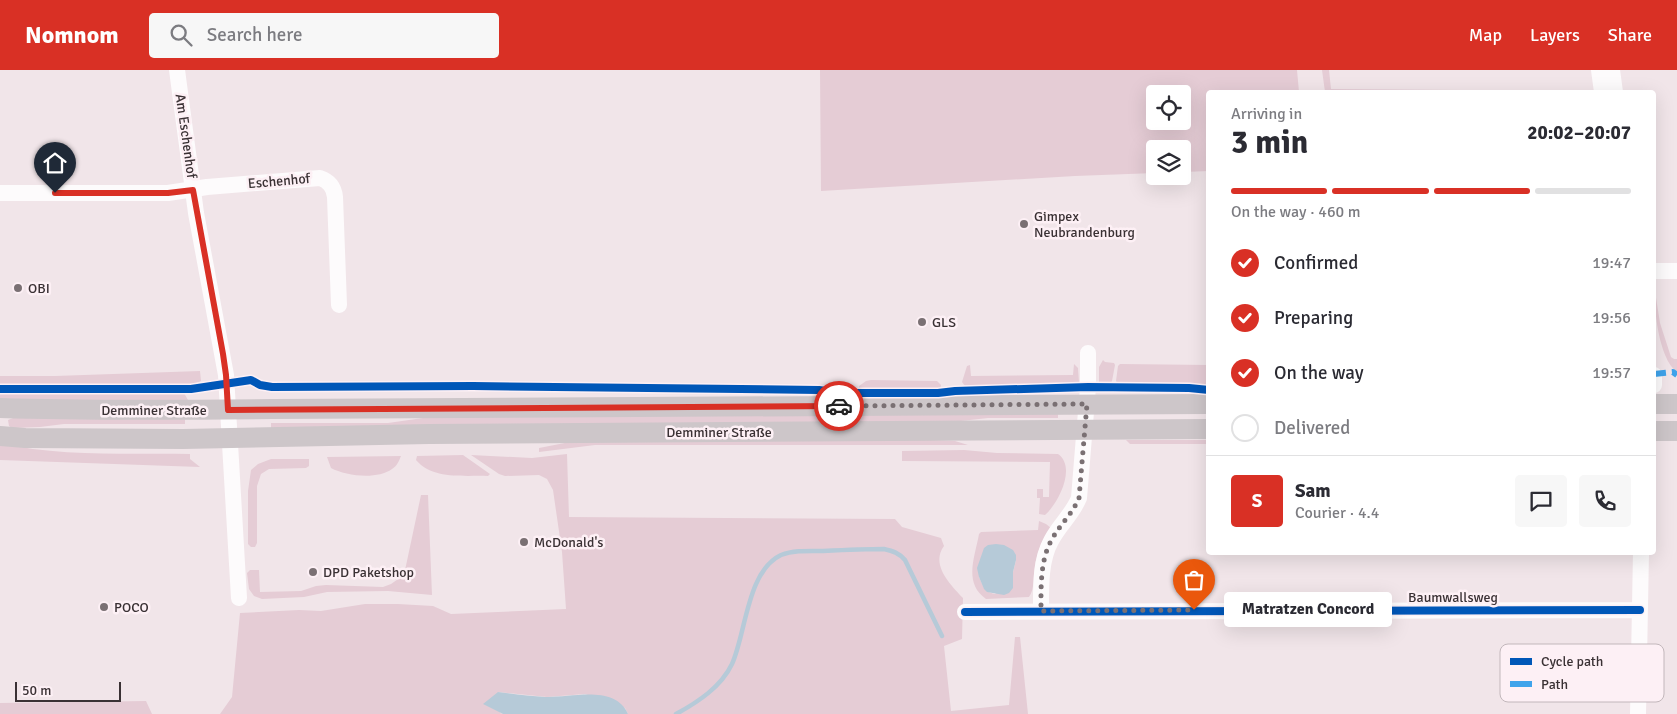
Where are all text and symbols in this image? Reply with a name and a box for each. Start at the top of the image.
search box [149,13,499,58]
text: Nomnom [25,20,119,50]
icon: search [167,21,195,49]
text: Search here [207,23,303,47]
text: Map [1469,24,1502,46]
text: Layers [1530,24,1580,46]
text: Share [1608,24,1652,46]
map controls [1146,85,1191,185]
button: locate [1146,85,1191,130]
street label: Am Eschenhof [172,93,201,181]
text: Arriving in [1231,104,1302,124]
text: 20:02–20:07 [1527,121,1631,145]
text: 3 min [1231,123,1308,162]
button: layers [1146,140,1191,185]
pin [34,142,76,193]
icon: home [41,149,69,177]
street label: Eschenhof [247,170,312,192]
text: On the way · 460 m [1231,202,1361,222]
place label: Gimpex Neubrandenburg [1034,208,1135,241]
marker: Gimpex Neubrandenburg [1018,218,1030,230]
icon: check [1231,249,1259,277]
text: Confirmed [1274,251,1358,275]
text: 19:47 [1592,253,1631,273]
place label: OBI [28,280,50,297]
marker: OBI [12,282,24,294]
icon: check [1231,304,1259,332]
text: Preparing [1274,306,1353,330]
text: 19:56 [1592,308,1631,328]
place label: GLS [932,314,956,331]
marker: GLS [916,316,928,328]
icon: check [1231,359,1259,387]
text: On the way [1274,361,1364,385]
text: 19:57 [1592,363,1631,383]
courier [814,381,864,431]
icon: car [825,392,853,420]
street label: Demminer Straße [101,402,207,419]
text: Delivered [1274,416,1350,440]
street label: Demminer Straße [666,424,772,441]
button: chat [1515,475,1567,527]
button: phone [1579,475,1631,527]
text: Sam [1295,479,1331,503]
text: S [1252,489,1262,513]
text: Courier · 4.4 [1295,503,1379,523]
place label: McDonald's [534,534,603,551]
marker: McDonald's [518,536,530,548]
pin [1173,559,1215,610]
place label: DPD Paketshop [323,564,414,581]
marker: DPD Paketshop [307,566,319,578]
icon: bag [1180,566,1208,594]
street label: Baumwallsweg [1408,589,1498,606]
callout: Matratzen Concord [1224,592,1392,628]
place label: POCO [114,599,149,616]
text: Matratzen Concord [1242,599,1374,619]
marker: POCO [98,601,110,613]
legend [1500,644,1664,702]
text: Cycle path [1541,653,1603,670]
text: Path [1541,676,1568,693]
scale bar [15,679,121,702]
text: 50 m [22,682,51,699]

